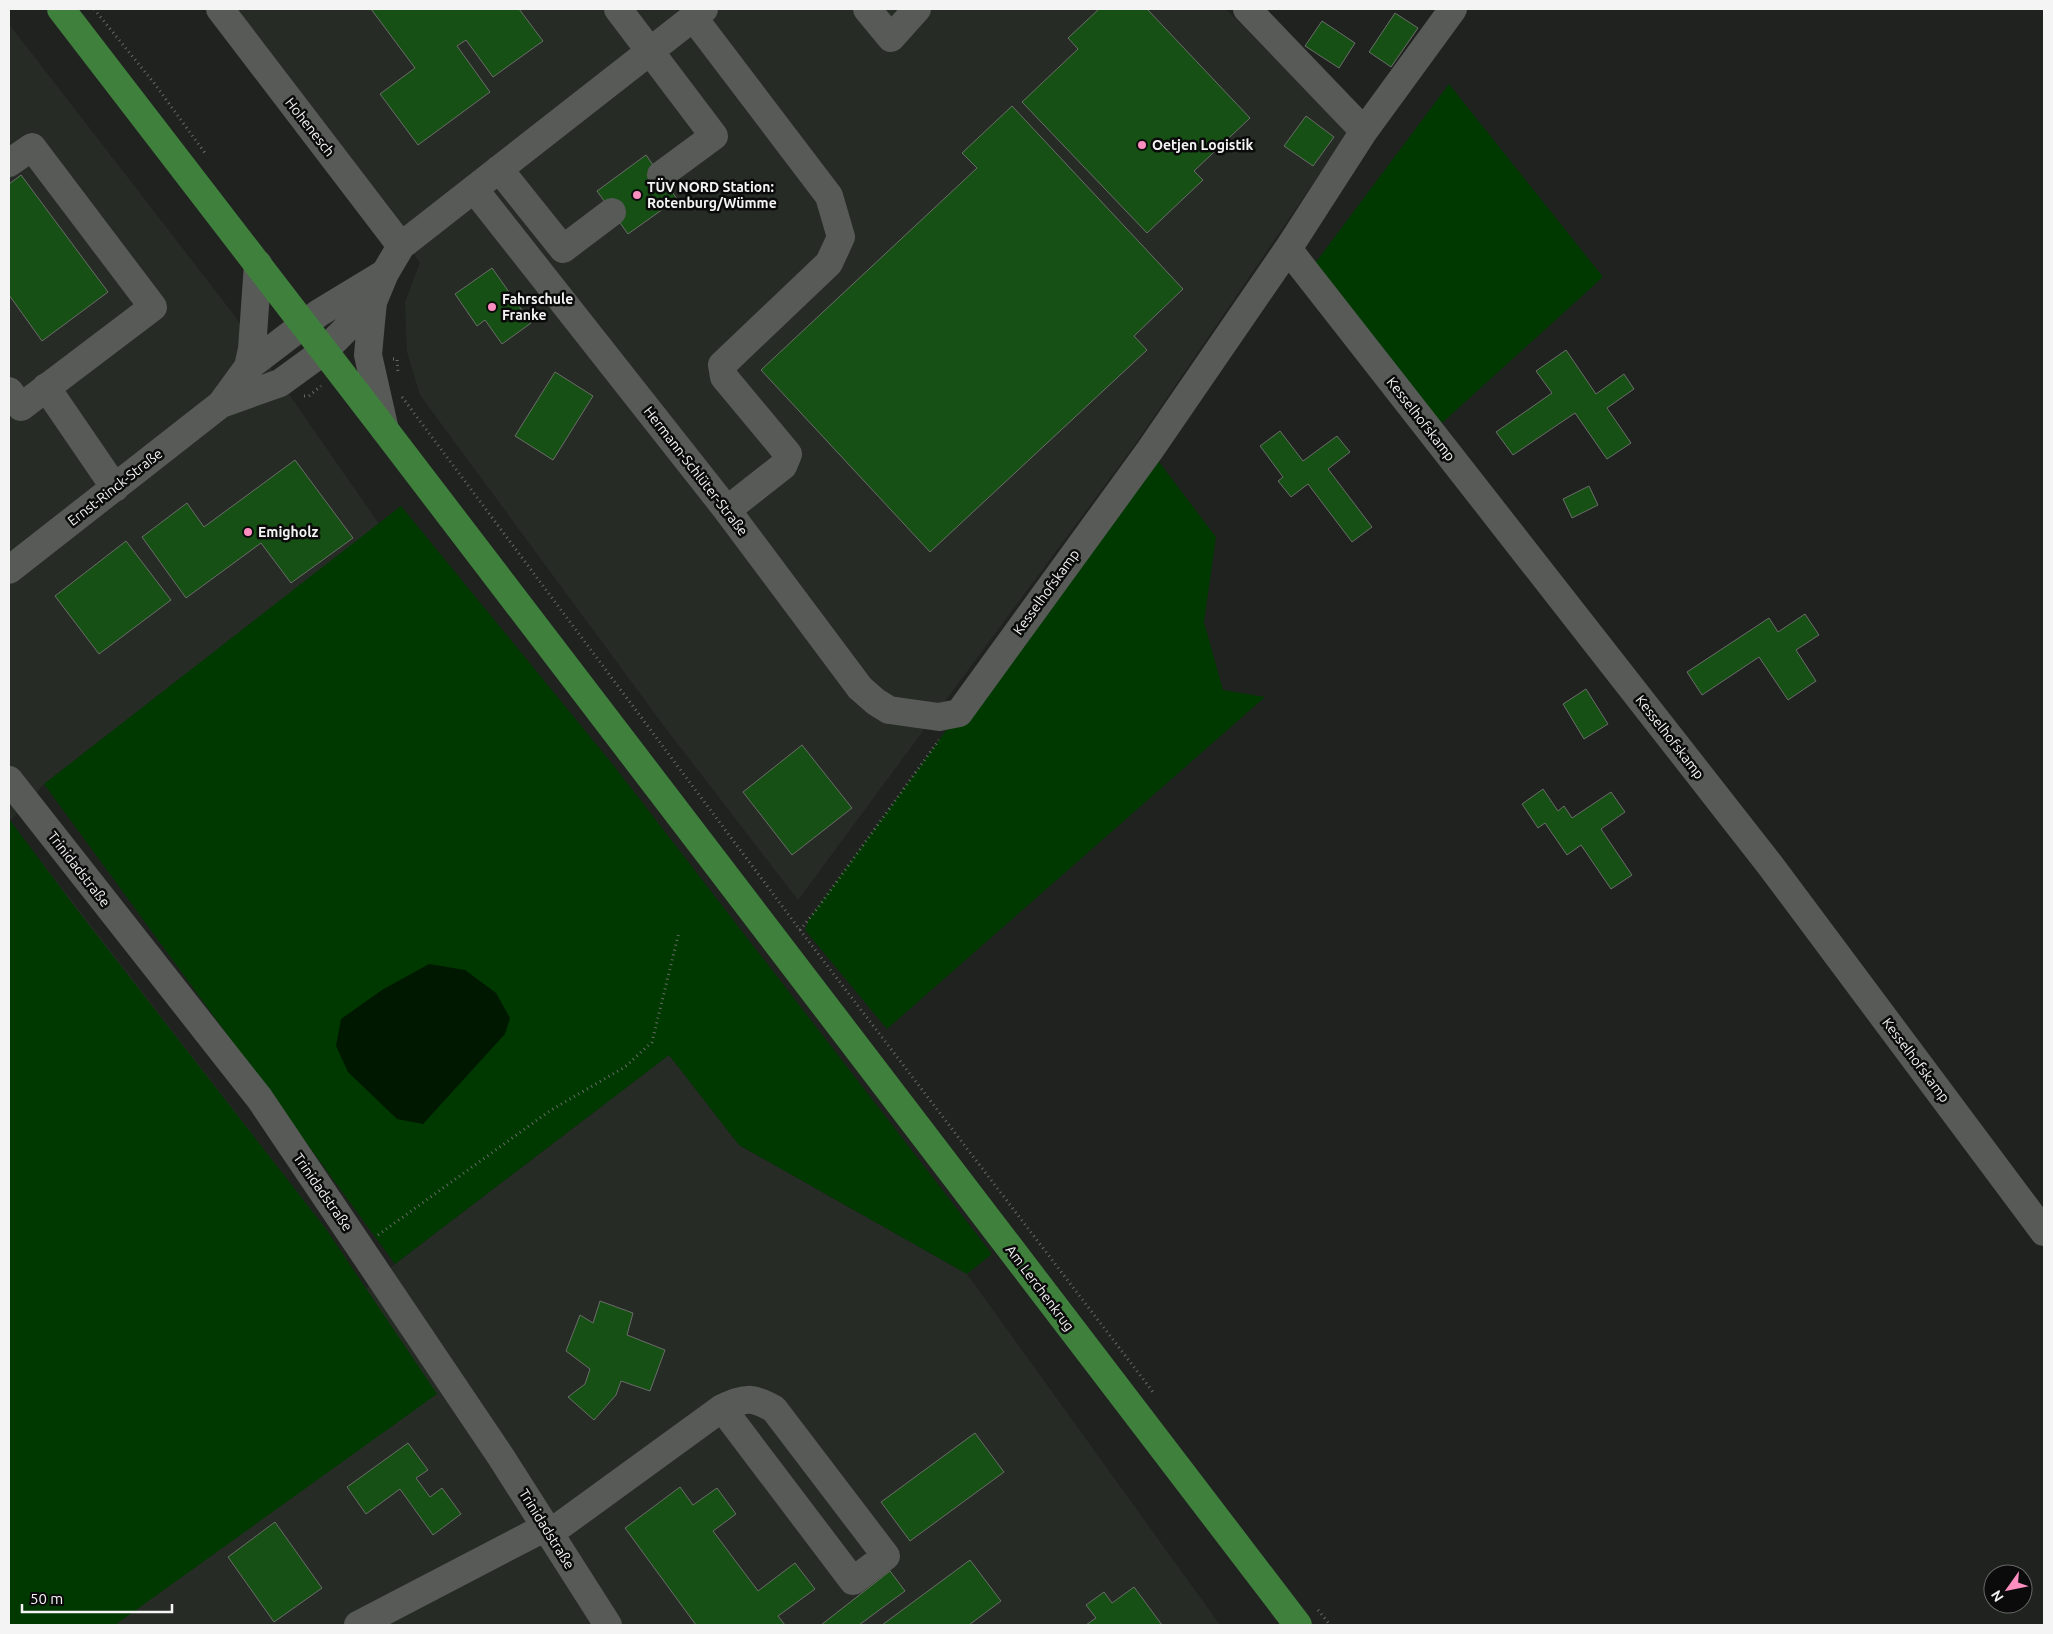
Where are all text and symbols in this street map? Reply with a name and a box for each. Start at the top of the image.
street label: Hohenesch [282,95,338,159]
place label: Oetjen Logistik [1152,137,1253,153]
marker: Oetjen Logistik [1136,139,1148,151]
place label: TÜV NORD Station: Rotenburg/Wümme [647,178,777,211]
marker: TÜV NORD Station: Rotenburg/Wümme [631,189,643,201]
place label: Fahrschule Franke [502,291,573,323]
marker: Fahrschule Franke [486,301,498,313]
street label: Kesselhofskamp [1383,374,1459,464]
street label: Hermann-Schlüter-Straße [641,403,751,539]
street label: Ernst-Rinck-Straße [65,445,165,529]
place label: Emigholz [258,524,319,540]
marker: Emigholz [242,526,254,538]
street label: Kesselhofskamp [1010,546,1082,638]
street label: Kesselhofskamp [1632,692,1708,782]
street label: Trinidadstraße [45,828,113,910]
street label: Kesselhofskamp [1879,1015,1953,1105]
street label: Trinidadstraße [290,1150,356,1234]
street label: Am Lerchenkrug [1003,1242,1077,1334]
street label: Trinidadstraße [516,1486,578,1572]
north arrow [1983,1564,2033,1614]
scale bar [22,1582,172,1614]
text: N [1988,1587,2007,1605]
text: 50 m [30,1590,63,1607]

